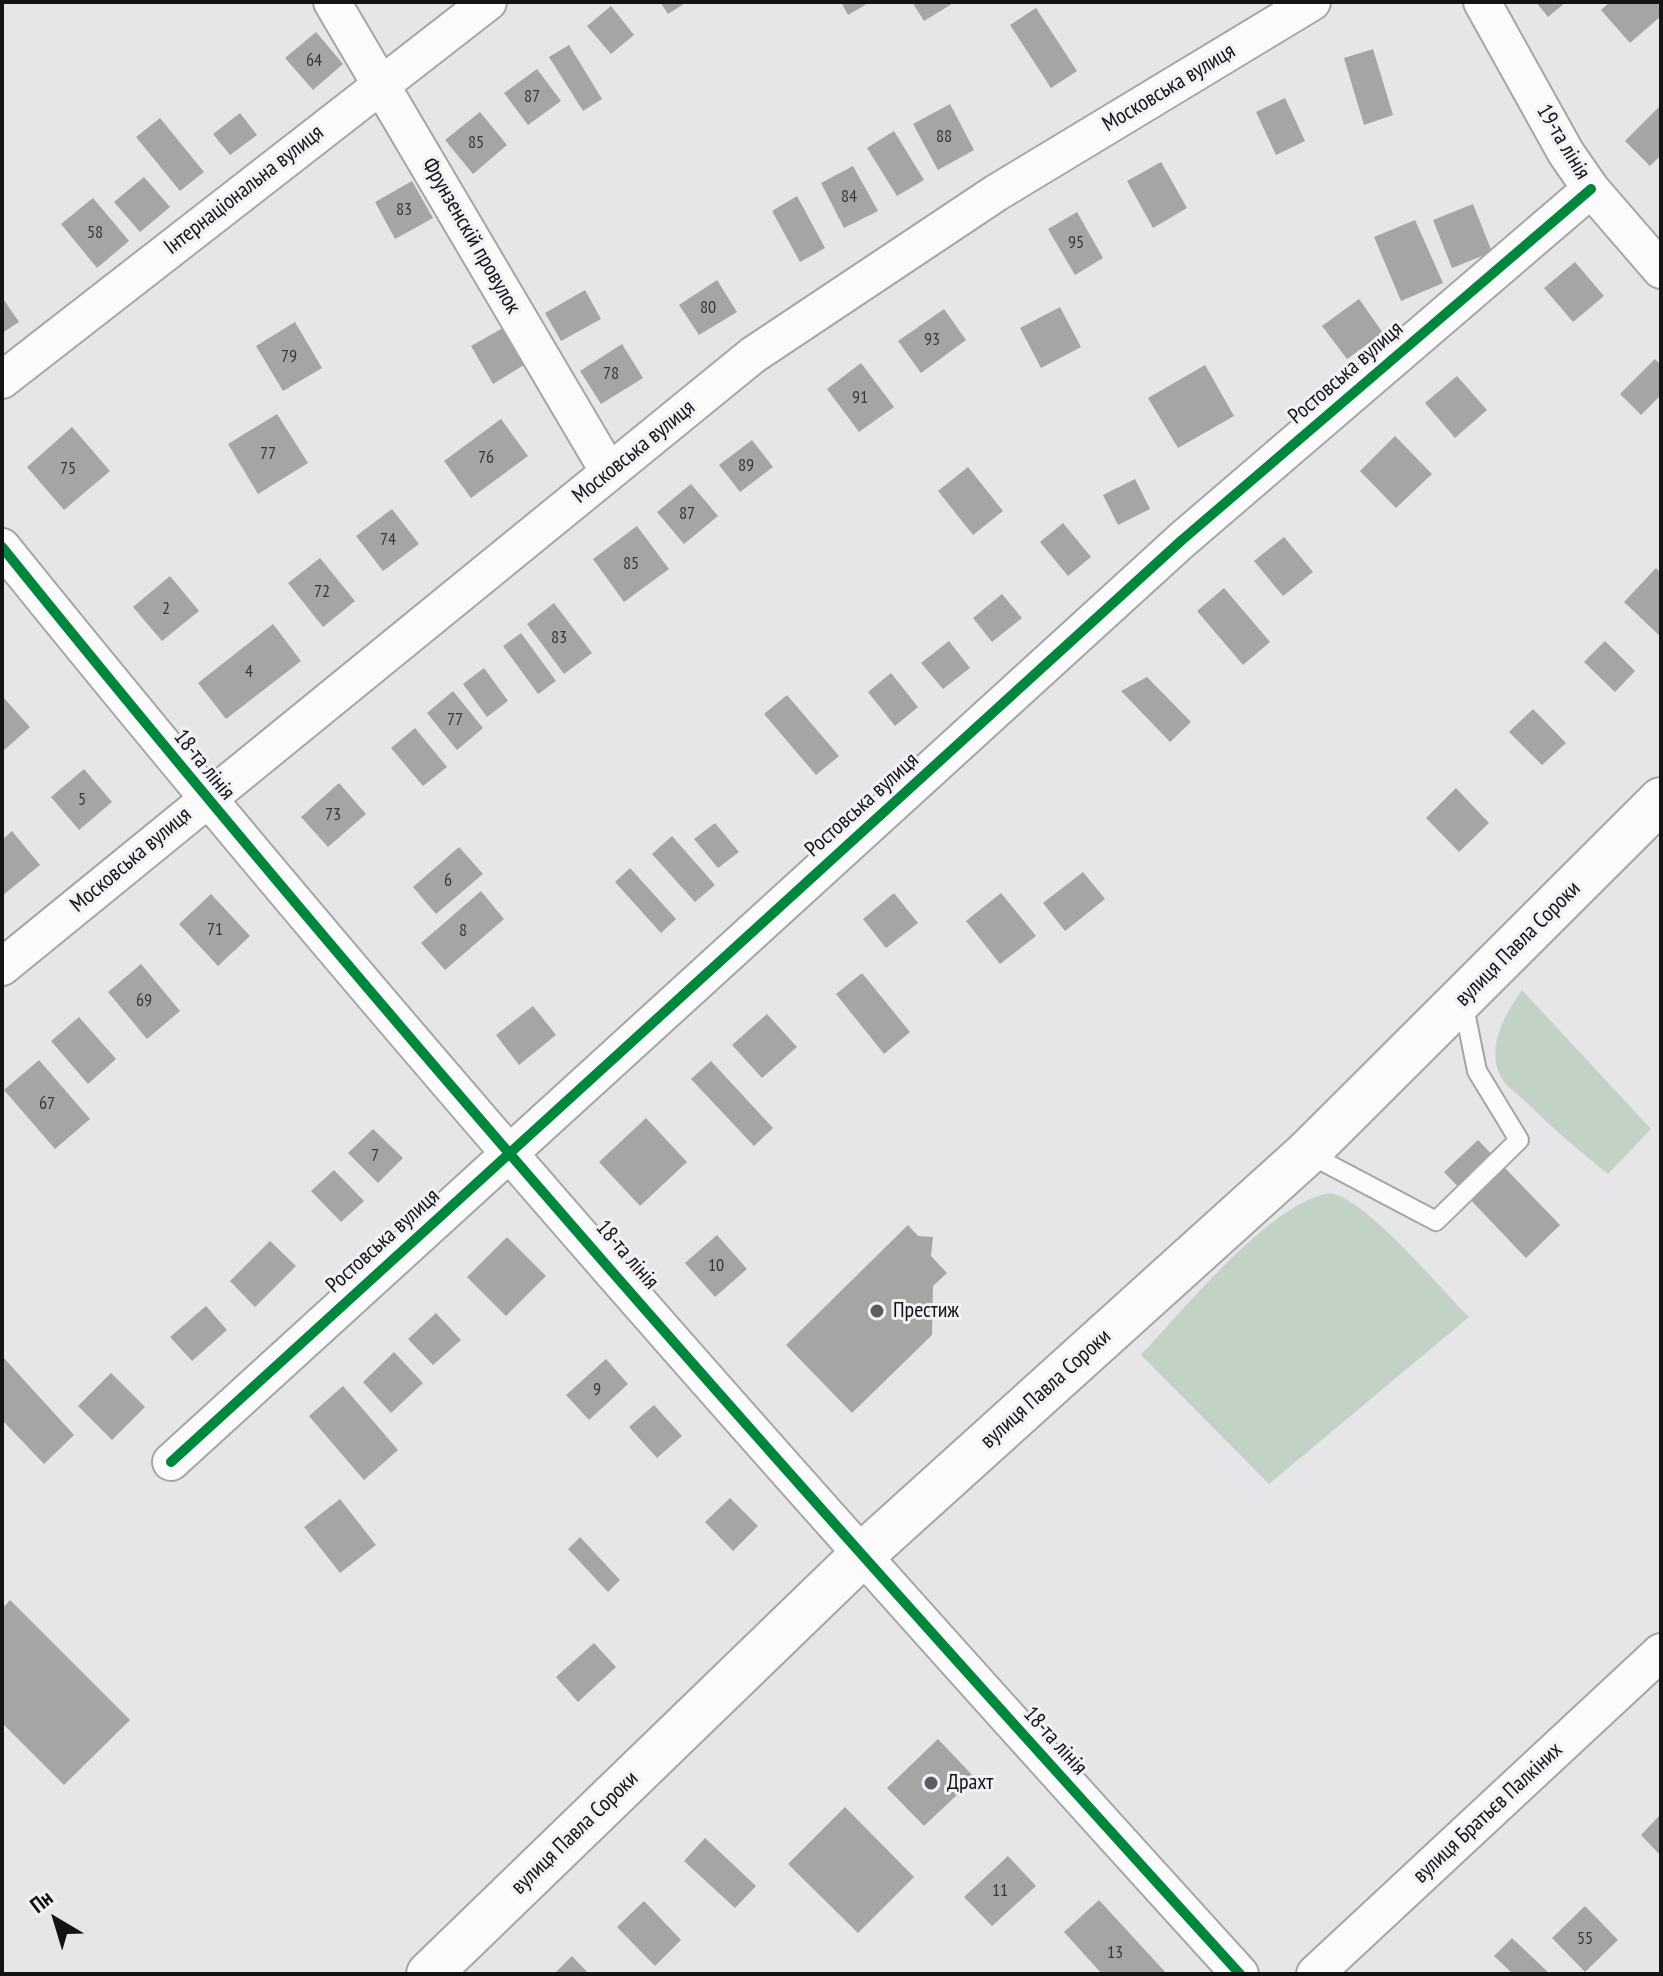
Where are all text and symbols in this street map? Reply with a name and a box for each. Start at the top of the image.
street label: Московська вулиця [1098,38,1240,138]
house number: 64 [306,50,322,72]
house number: 87 [524,86,540,108]
street label: 19-та лінія [1530,100,1596,184]
street label: Інтернаціональна вулиця [159,120,329,260]
house number: 88 [936,126,952,148]
house number: 85 [468,132,484,154]
street label: Фрунзенскій провулок [416,154,526,318]
house number: 84 [841,186,857,208]
house number: 83 [396,199,412,221]
house number: 58 [87,222,103,244]
house number: 95 [1068,232,1084,254]
house number: 80 [700,297,716,319]
street label: Ростовська вулиця [1283,316,1409,430]
house number: 93 [924,329,940,351]
house number: 79 [281,346,297,368]
house number: 78 [603,363,619,385]
house number: 91 [852,387,868,409]
street label: Московська вулиця [567,395,701,509]
house number: 77 [260,443,276,465]
house number: 76 [478,447,494,469]
house number: 89 [738,455,754,477]
house number: 75 [60,458,76,480]
house number: 87 [679,503,695,525]
house number: 74 [380,529,396,551]
house number: 85 [623,553,639,575]
house number: 72 [314,581,330,603]
house number: 2 [162,598,170,620]
house number: 83 [551,627,567,649]
house number: 4 [245,661,253,683]
house number: 77 [447,709,463,731]
street label: 18-та лінія [168,724,240,806]
street label: Ростовська вулиця [800,747,924,863]
house number: 5 [78,789,86,811]
street label: Московська вулиця [65,802,197,918]
house number: 73 [325,804,341,826]
house number: 6 [444,870,452,892]
street label: вулиця Павла Сороки [1450,876,1586,1012]
house number: 71 [207,919,223,941]
house number: 8 [459,920,467,942]
house number: 69 [136,990,152,1012]
house number: 67 [39,1093,55,1115]
house number: 7 [371,1145,379,1167]
street label: Ростовська вулиця [321,1183,445,1299]
street label: 18-та лінія [590,1215,664,1295]
house number: 10 [708,1255,724,1277]
place label: Престиж [893,1298,959,1324]
marker: Престиж [868,1302,886,1320]
street label: вулиця Павла Сороки [975,1324,1117,1454]
house number: 9 [593,1379,601,1401]
street label: 18-та лінія [1017,1701,1093,1781]
street label: вулиця Братьєв Палкіних [1408,1737,1568,1889]
street label: вулиця Павла Сороки [506,1766,644,1900]
place label: Драхт [947,1770,993,1796]
marker: Драхт [922,1774,940,1792]
north arrow [16,1880,96,1960]
house number: 11 [992,1880,1008,1902]
text: Пн [24,1884,58,1919]
house number: 55 [1577,1928,1593,1950]
house number: 13 [1107,1942,1123,1964]

